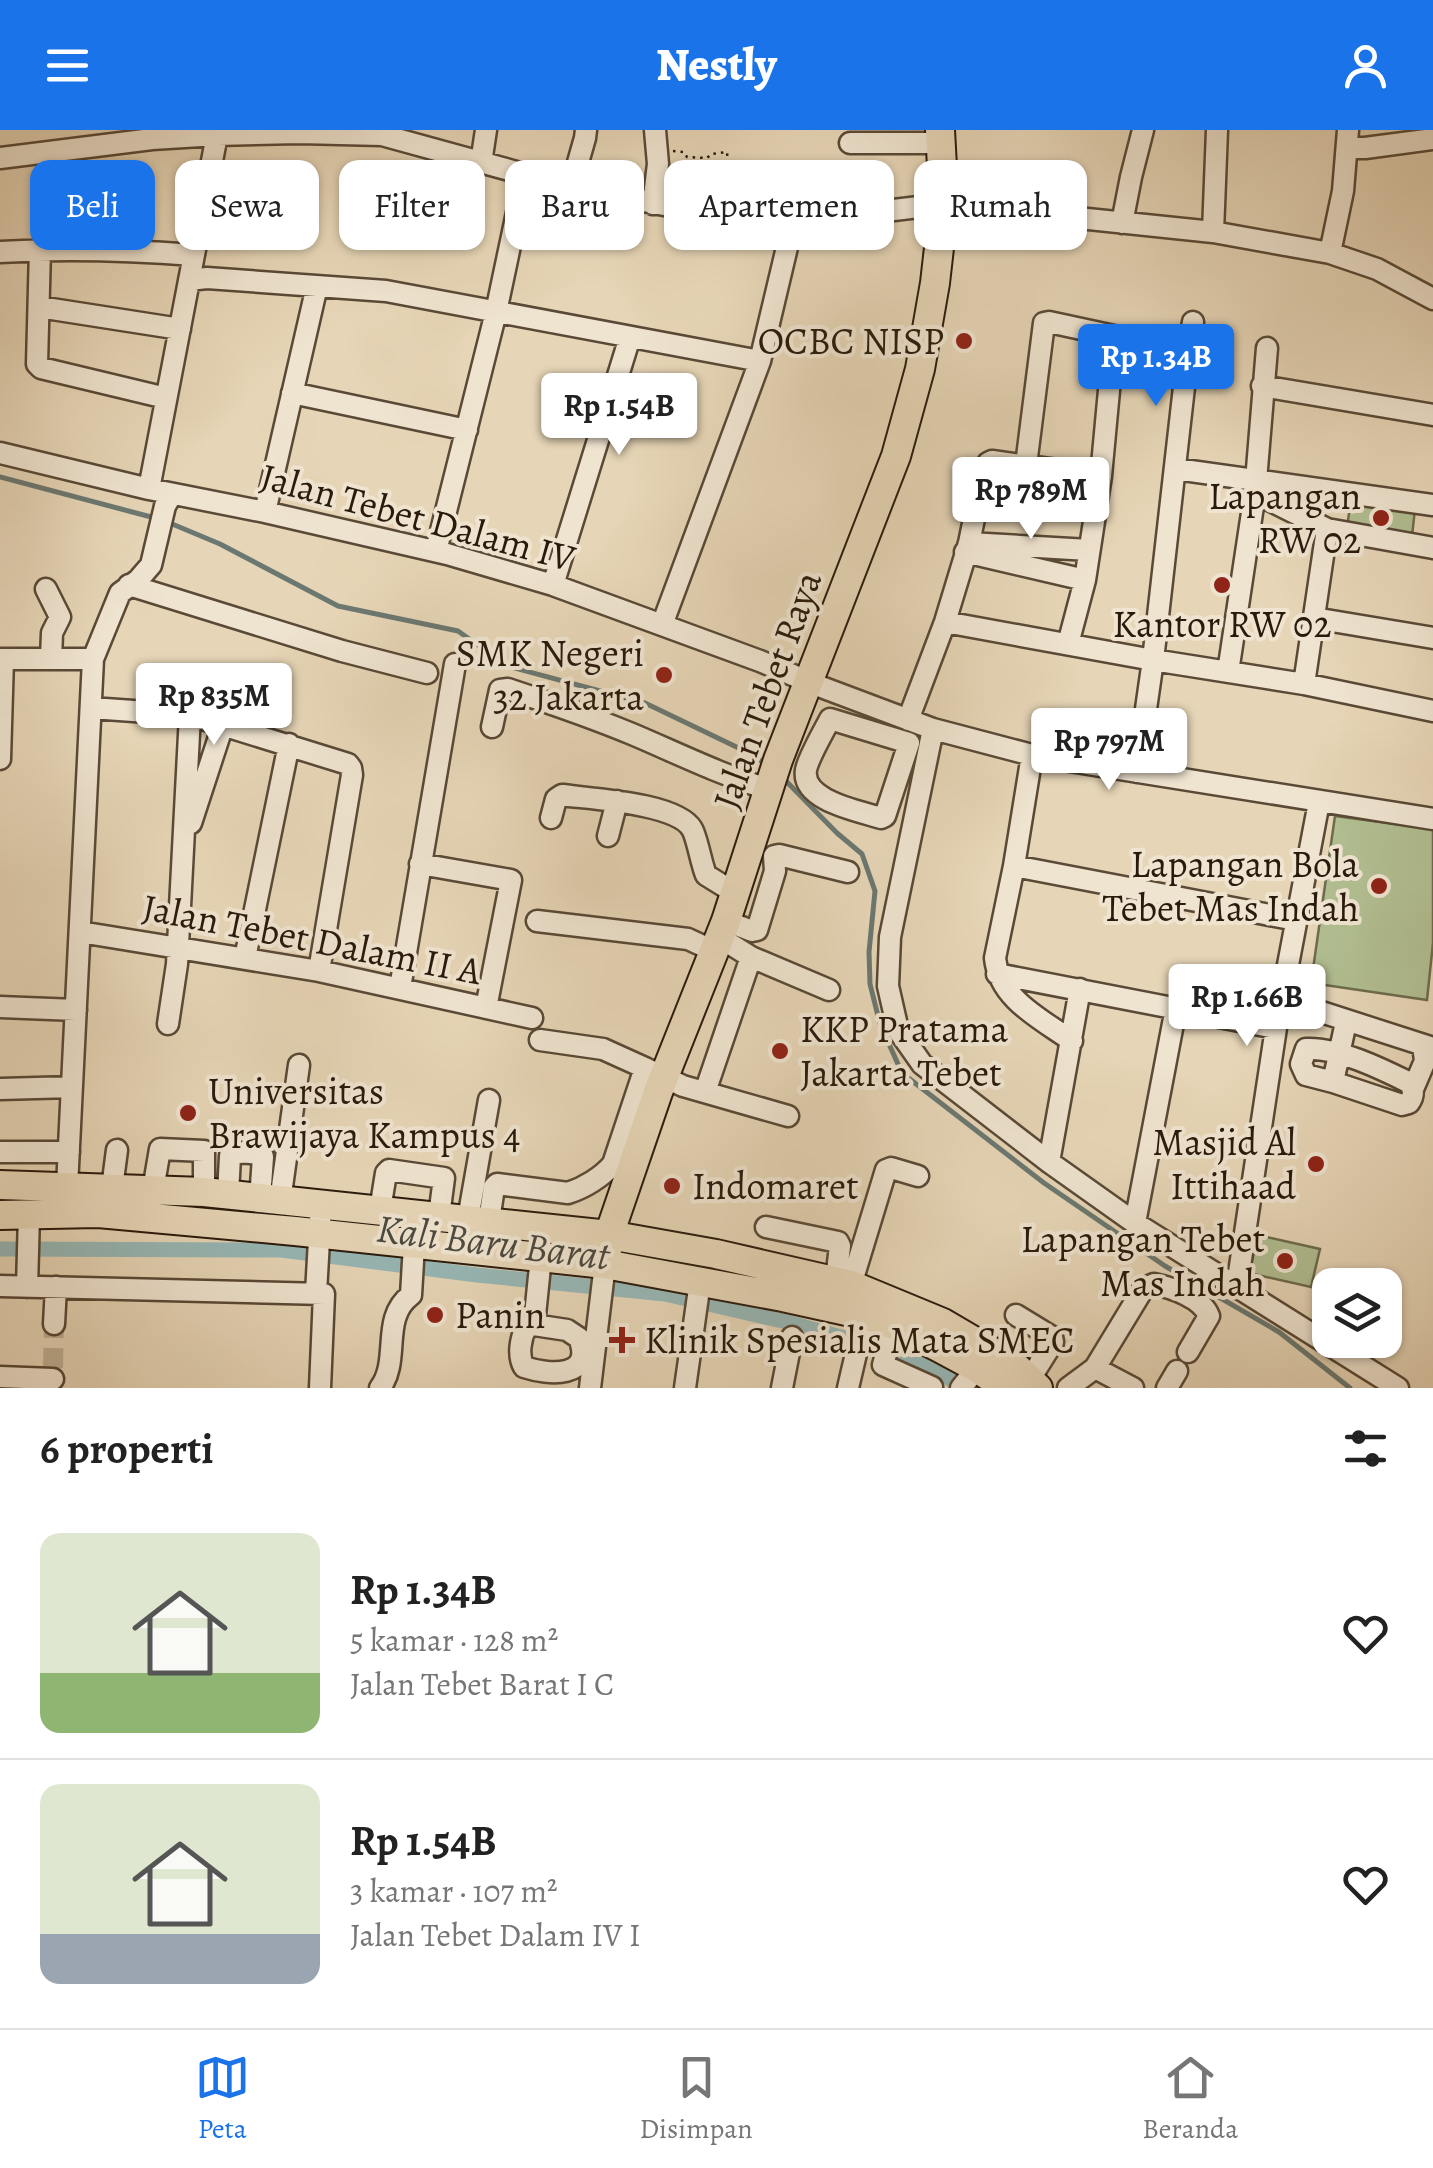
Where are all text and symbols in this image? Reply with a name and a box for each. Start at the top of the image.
text: Nestly [656,34,777,96]
icon: menu [40,38,95,93]
icon: person [1338,38,1393,93]
chip: Beli [30,160,155,250]
chip: Sewa [175,160,319,250]
chip: Filter [339,160,485,250]
chip: Baru [505,160,644,250]
chip: Apartemen [664,160,894,250]
chip: Rumah [914,160,1087,250]
place label: OCBC NISP [758,315,944,367]
pin: Rp 1.34B [1053,324,1259,409]
marker: OCBC NISP [953,330,975,352]
text: Rp 1.34B [1100,334,1212,378]
pin: Rp 1.54B [516,373,722,458]
text: Rp 1.54B [563,383,675,427]
street label: Jalan Tebet Dalam IV [255,450,582,584]
pin: Rp 789M [939,457,1123,542]
text: Rp 789M [974,467,1088,511]
place label: Lapangan RW 02 [1208,470,1361,566]
marker: Lapangan RW 02 [1370,507,1392,529]
street label: Jalan Tebet Raya [700,564,834,816]
marker: Kantor RW 02 [1211,574,1233,596]
place label: Kantor RW 02 [1113,598,1331,650]
place label: SMK Negeri 32 Jakarta [456,627,644,723]
pin: Rp 835M [122,663,306,748]
marker: SMK Negeri 32 Jakarta [653,664,675,686]
text: Rp 835M [158,673,270,717]
pin: Rp 797M [1017,708,1201,793]
text: Rp 797M [1053,718,1165,762]
place label: Lapangan Bola Tebet Mas Indah [1102,838,1359,934]
marker: Lapangan Bola Tebet Mas Indah [1368,875,1390,897]
street label: Jalan Tebet Dalam II A [138,881,487,997]
pin: Rp 1.66B [1144,964,1350,1049]
text: Rp 1.66B [1191,974,1303,1018]
place label: KKP Pratama Jakarta Tebet [800,1003,1008,1099]
marker: KKP Pratama Jakarta Tebet [769,1040,791,1062]
place label: Universitas Brawijaya Kampus 4 [208,1065,520,1161]
marker: Universitas Brawijaya Kampus 4 [177,1102,199,1124]
place label: Masjid Al Ittihaad [1152,1116,1297,1212]
marker: Masjid Al Ittihaad [1305,1153,1327,1175]
place label: Indomaret [692,1160,859,1212]
marker: Indomaret [661,1175,683,1197]
water label: Kali Baru Barat [374,1200,614,1284]
place label: Lapangan Tebet Mas Indah [1020,1213,1265,1309]
marker: Lapangan Tebet Mas Indah [1274,1250,1296,1272]
map controls [1312,1268,1402,1358]
button: layers [1312,1268,1402,1358]
place label: Panin [455,1289,545,1341]
marker: Panin [424,1304,446,1326]
place label: Klinik Spesialis Mata SMEC [644,1314,1075,1366]
marker: Klinik Spesialis Mata SMEC [609,1327,635,1353]
text: 6 properti [40,1420,213,1477]
icon: filters [1338,1421,1393,1476]
text: Rp 1.34B [350,1561,497,1618]
icon: home [120,1573,240,1693]
icon: heart [1338,1606,1393,1661]
text: 5 kamar · 128 m² [350,1618,558,1662]
text: Jalan Tebet Barat I C [350,1662,614,1706]
text: Rp 1.54B [350,1812,497,1869]
icon: home [120,1824,240,1944]
icon: heart [1338,1857,1393,1912]
text: 3 kamar · 107 m² [350,1869,558,1913]
text: Jalan Tebet Dalam IV I [350,1913,640,1957]
tab: Peta [195,2050,250,2148]
tab: Disimpan [639,2050,753,2148]
tab: Beranda [1142,2050,1238,2148]

